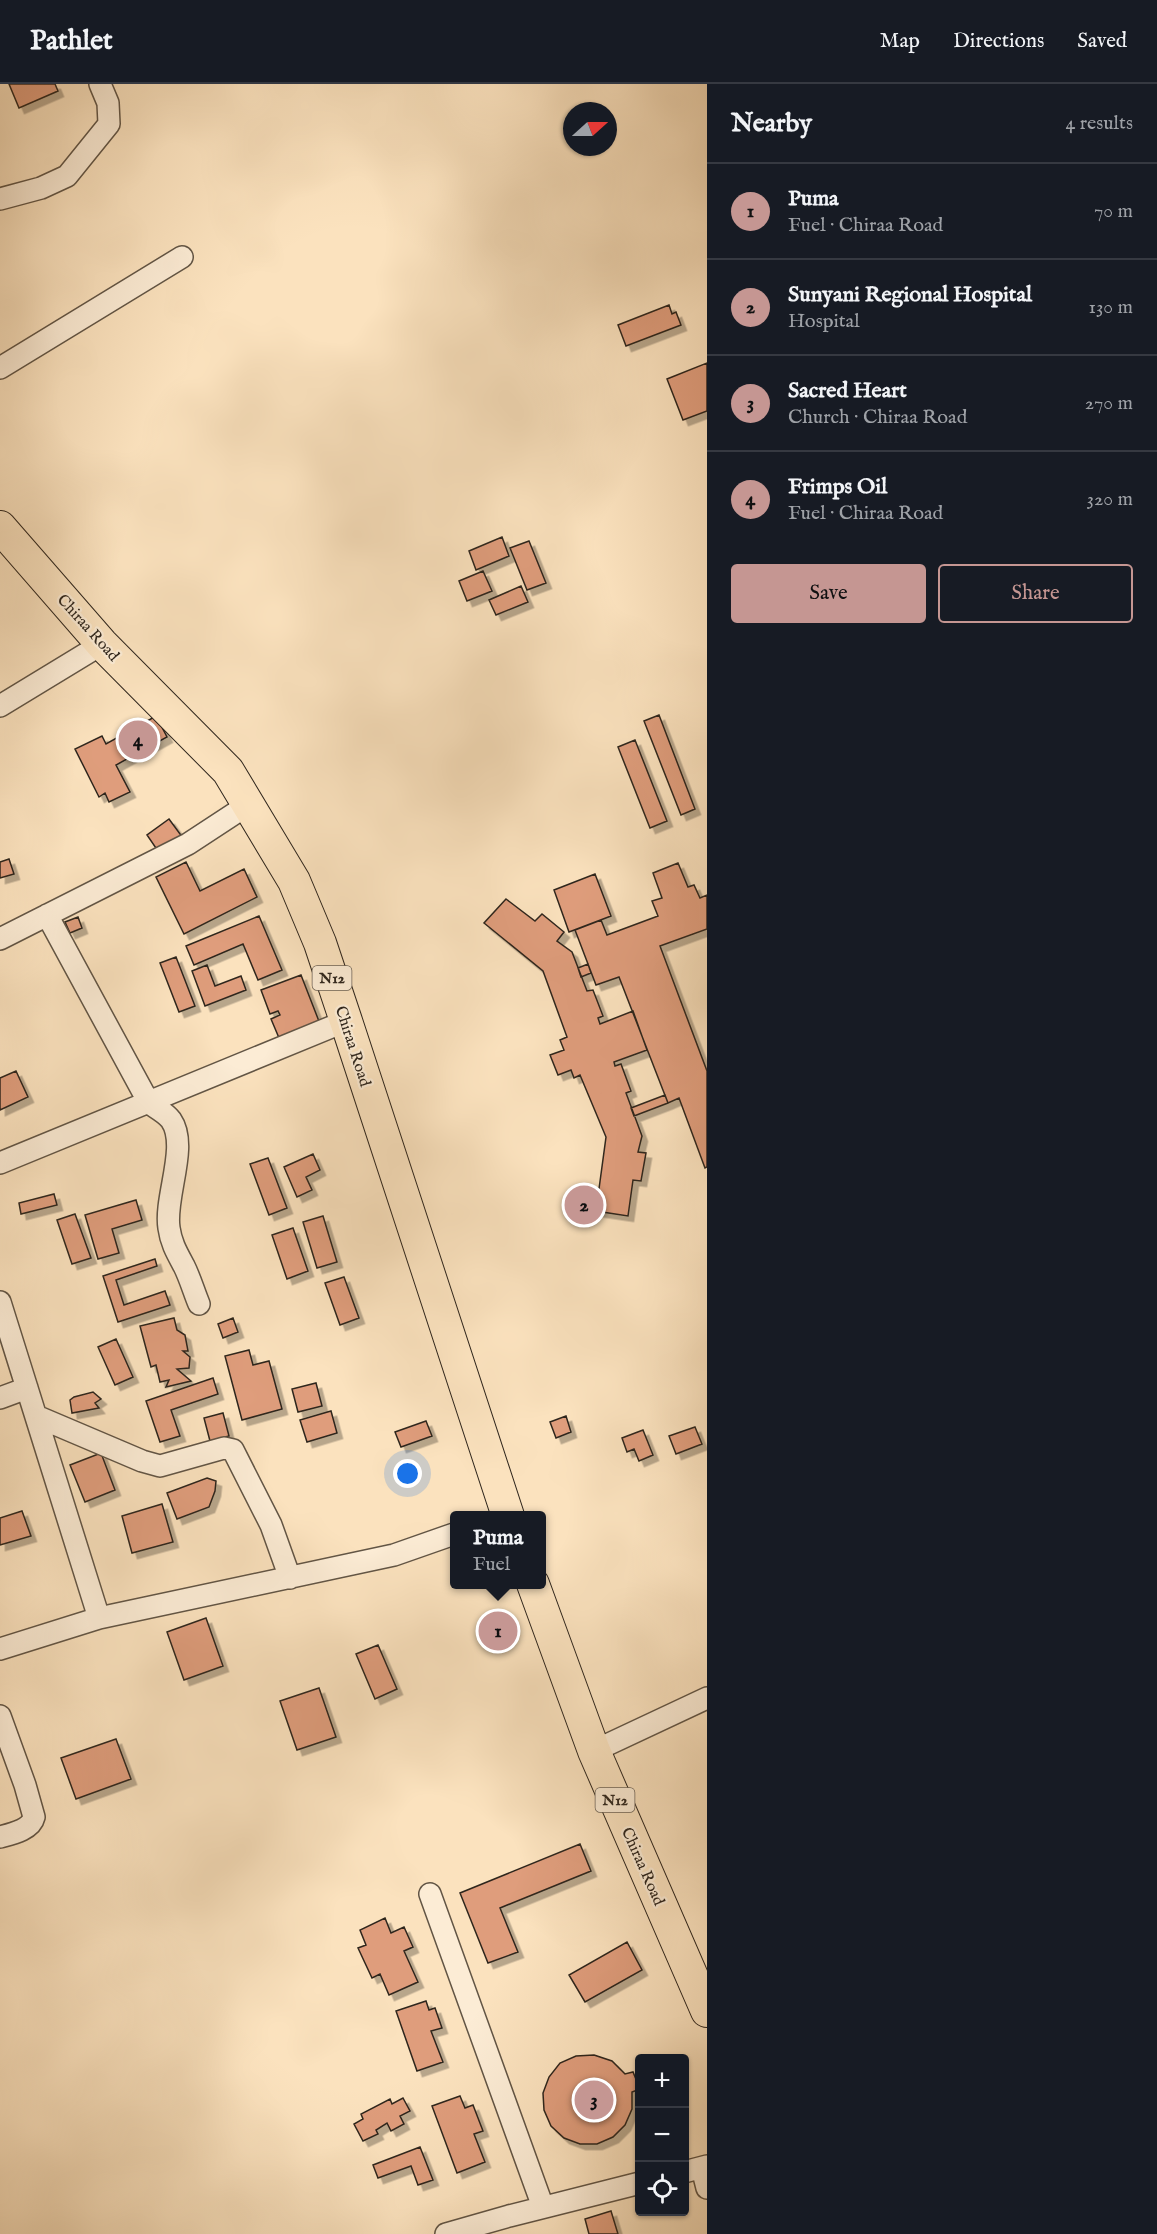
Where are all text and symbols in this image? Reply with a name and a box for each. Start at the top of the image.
text: Pathlet [30,24,113,59]
text: Map [880,28,920,55]
text: Directions [953,28,1044,55]
text: Saved [1077,28,1127,55]
north arrow [563,102,617,156]
text: Nearby [731,107,812,140]
text: 4 results [1066,111,1133,136]
text: Puma [788,185,839,213]
text: 1 [747,199,754,224]
text: 70 m [1094,199,1133,224]
text: Fuel · Chiraa Road [788,213,943,238]
text: Sunyani Regional Hospital [788,281,1032,309]
text: 2 [746,295,755,320]
text: 130 m [1088,295,1133,320]
text: Hospital [788,309,860,334]
text: Sacred Heart [788,377,907,405]
text: 3 [747,391,754,416]
text: 270 m [1085,391,1133,416]
text: Church · Chiraa Road [788,405,967,430]
text: Frimps Oil [788,473,887,501]
text: 4 [746,487,755,512]
text: 320 m [1087,487,1133,512]
text: Fuel · Chiraa Road [788,501,943,526]
button: Save [731,564,926,623]
button: Share [938,564,1133,623]
street label: Chiraa Road [52,591,123,666]
pin: 4 [118,718,158,762]
road number: N12 [312,966,352,990]
street label: Chiraa Road [330,1004,375,1090]
pin: 2 [564,1182,604,1228]
your location [393,1459,422,1488]
popup [450,1511,546,1589]
text: Puma [473,1524,523,1552]
text: Fuel [473,1552,510,1577]
pin: 1 [478,1608,518,1654]
road number: N12 [596,1788,634,1812]
street label: Chiraa Road [616,1825,668,1909]
map controls [635,2054,689,2216]
button: + [635,2054,689,2108]
pin: 3 [574,2078,614,2122]
button: − [635,2108,689,2162]
button: locate [635,2162,689,2216]

